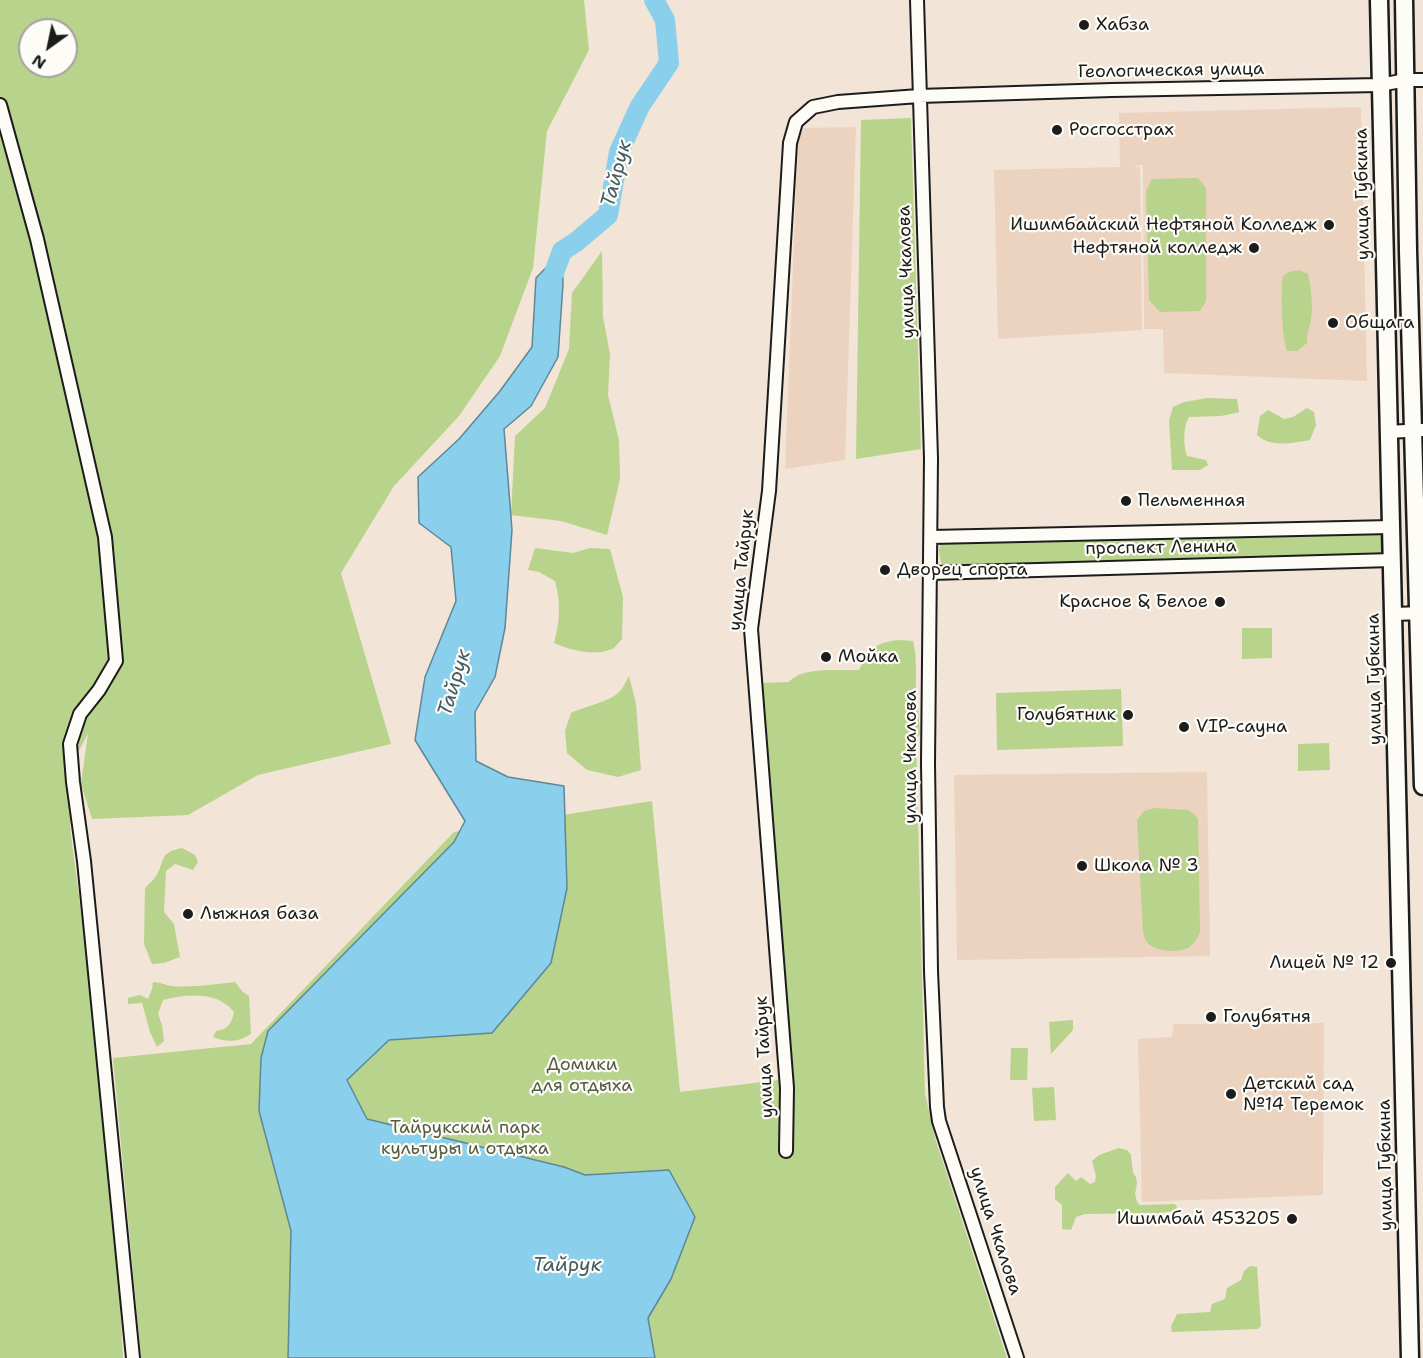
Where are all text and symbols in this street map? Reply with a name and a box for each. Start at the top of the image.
place label: Хабза [1096,14,1149,36]
north arrow [18,18,78,78]
marker: Хабза [1077,18,1091,32]
text: N [28,50,50,74]
street label: Геологическая улица [1078,59,1264,83]
place label: Росгосстрах [1069,119,1174,141]
marker: Росгосстрах [1050,123,1064,137]
street label: улица Губкина [1351,128,1375,260]
water label: Тайрук [597,138,637,210]
street label: улица Чкалова [894,205,920,339]
place label: Ишимбайский Нефтяной Колледж [1010,214,1317,236]
marker: Ишимбайский Нефтяной Колледж [1322,218,1336,232]
place label: Нефтяной колледж [1072,237,1242,259]
marker: Нефтяной колледж [1247,241,1261,255]
place label: Общага [1345,312,1415,334]
marker: Общага [1326,316,1340,330]
place label: Пельменная [1138,490,1245,512]
marker: Пельменная [1119,494,1133,508]
street label: улица Тайрук [725,508,759,632]
street label: проспект Ленина [1085,536,1237,560]
place label: Дворец спорта [897,559,1028,581]
marker: Дворец спорта [878,563,892,577]
place label: Красное & Белое [1059,591,1208,613]
marker: Красное & Белое [1213,595,1227,609]
street label: улица Губкина [1363,613,1387,745]
place label: Мойка [838,646,899,668]
water label: Тайрук [434,647,476,719]
marker: Мойка [819,650,833,664]
street label: улица Чкалова [900,690,922,824]
place label: Голубятник [1017,704,1116,726]
marker: Голубятник [1121,708,1135,722]
place label: VIP-сауна [1196,716,1287,738]
marker: VIP-сауна [1177,720,1191,734]
place label: Школа № 3 [1094,855,1199,877]
marker: Школа № 3 [1075,859,1089,873]
place label: Лыжная база [200,903,319,925]
marker: Лыжная база [181,907,195,921]
place label: Лицей № 12 [1269,952,1379,974]
marker: Лицей № 12 [1384,956,1398,970]
street label: улица Тайрук [751,995,779,1119]
place label: Голубятня [1223,1006,1311,1028]
marker: Голубятня [1204,1010,1218,1024]
park label: Домики для отдыха [532,1054,632,1096]
place label: Детский сад №14 Теремок [1243,1073,1364,1116]
marker: Детский сад №14 Теремок [1224,1087,1238,1101]
street label: улица Губкина [1374,1099,1398,1231]
park label: Тайрукский парк культуры и отдыха [381,1117,549,1160]
street label: улица Чкалова [964,1164,1026,1298]
place label: Ишимбай 453205 [1117,1208,1280,1230]
marker: Ишимбай 453205 [1285,1212,1299,1226]
water label: Тайрук [533,1254,601,1278]

